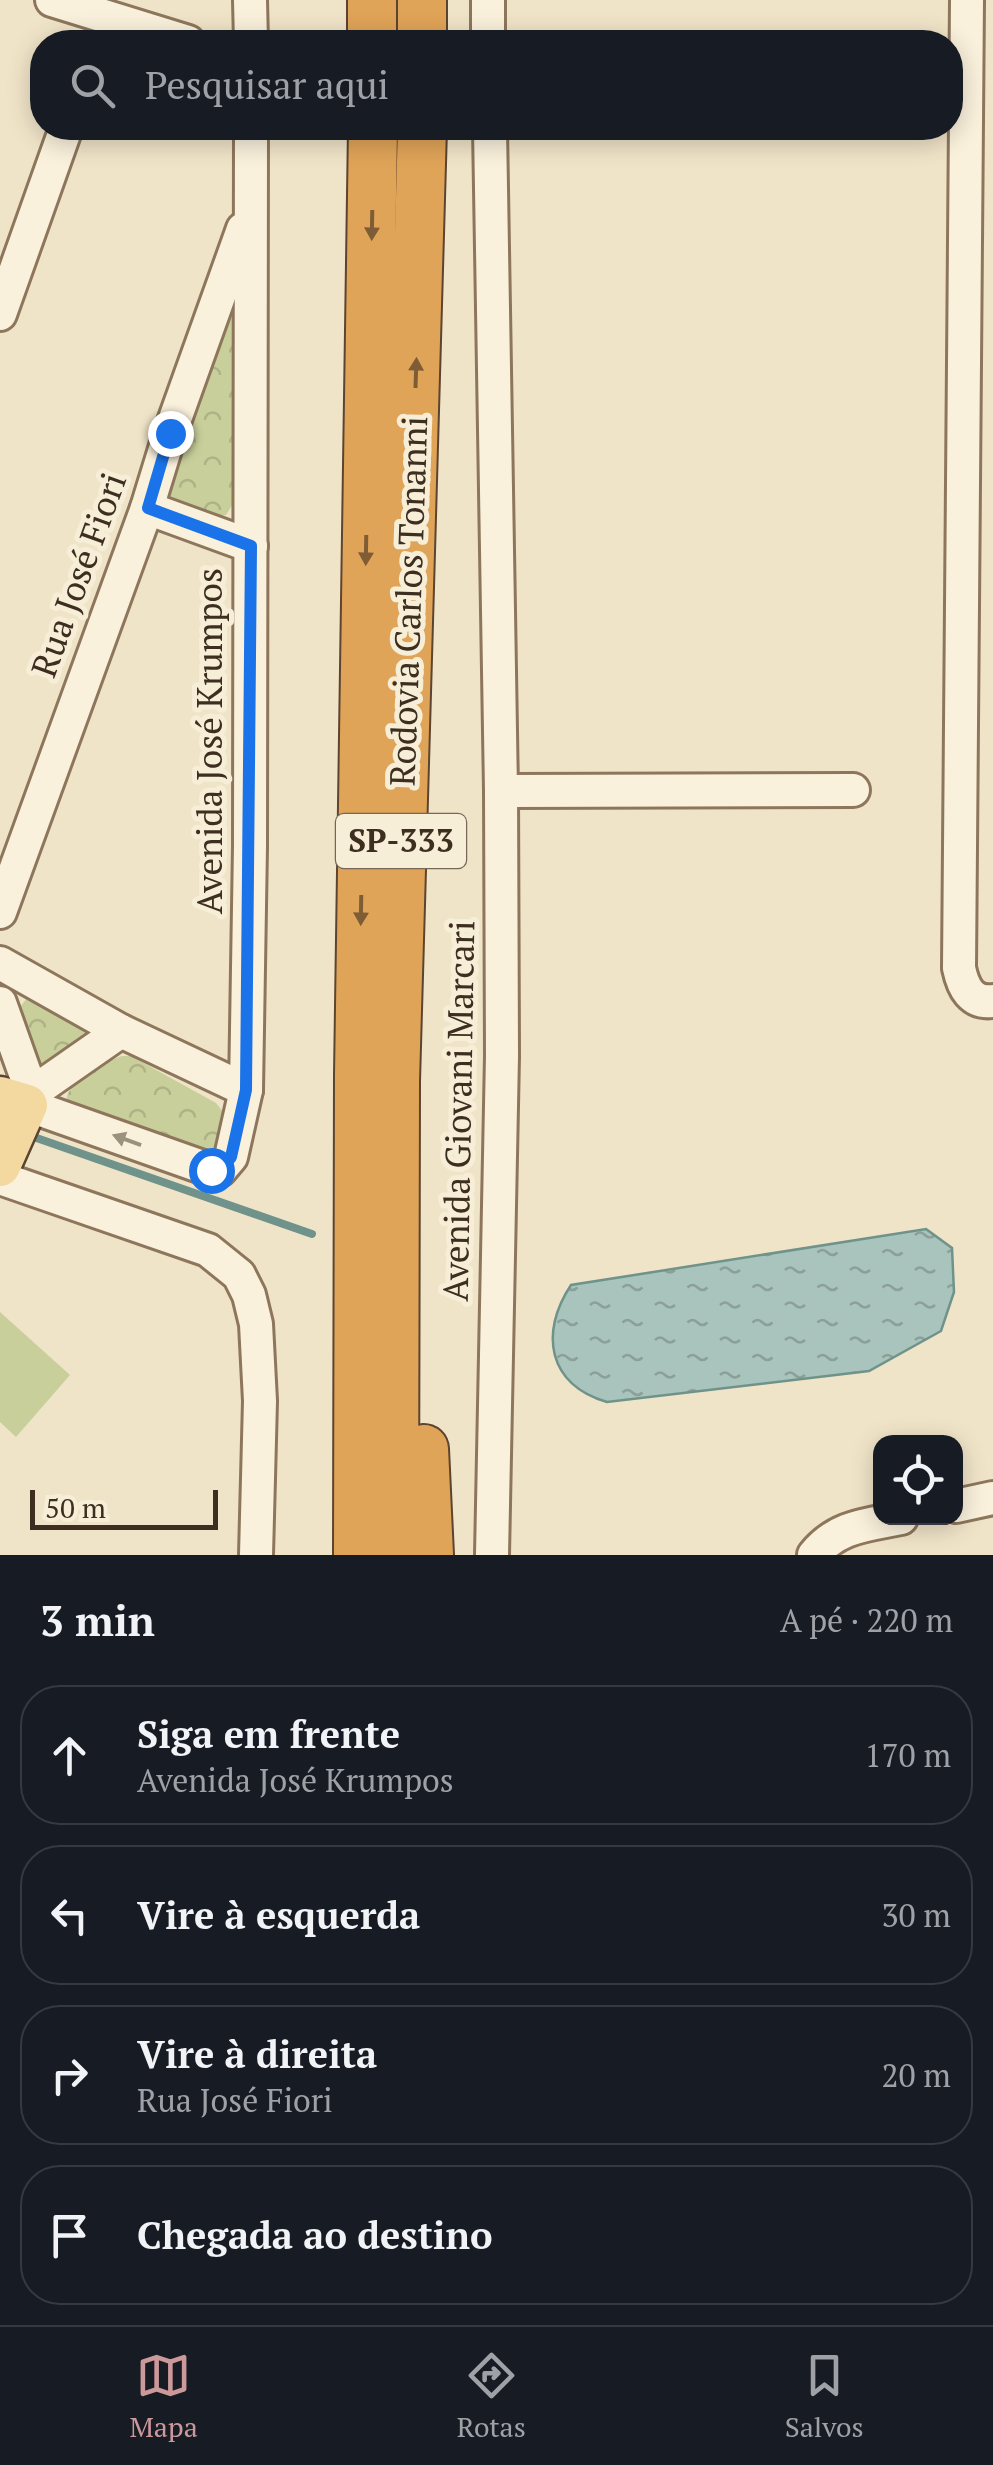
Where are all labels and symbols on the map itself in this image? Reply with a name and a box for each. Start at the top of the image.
one-way arrow [364,209,380,241]
one-way arrow [409,356,425,388]
route end [148,411,194,457]
street label: Rodovia Carlos Tonanni [379,415,437,787]
street label: Rua José Fiori [20,466,136,683]
one-way arrow [358,534,374,566]
street label: Avenida José Krumpos [186,568,232,914]
road number: SP-333 [336,814,466,868]
one-way arrow [353,894,369,926]
street label: Avenida Giovani Marcari [432,920,484,1302]
one-way arrow [112,1132,142,1147]
route start [189,1148,235,1194]
scale bar [30,1485,218,1530]

